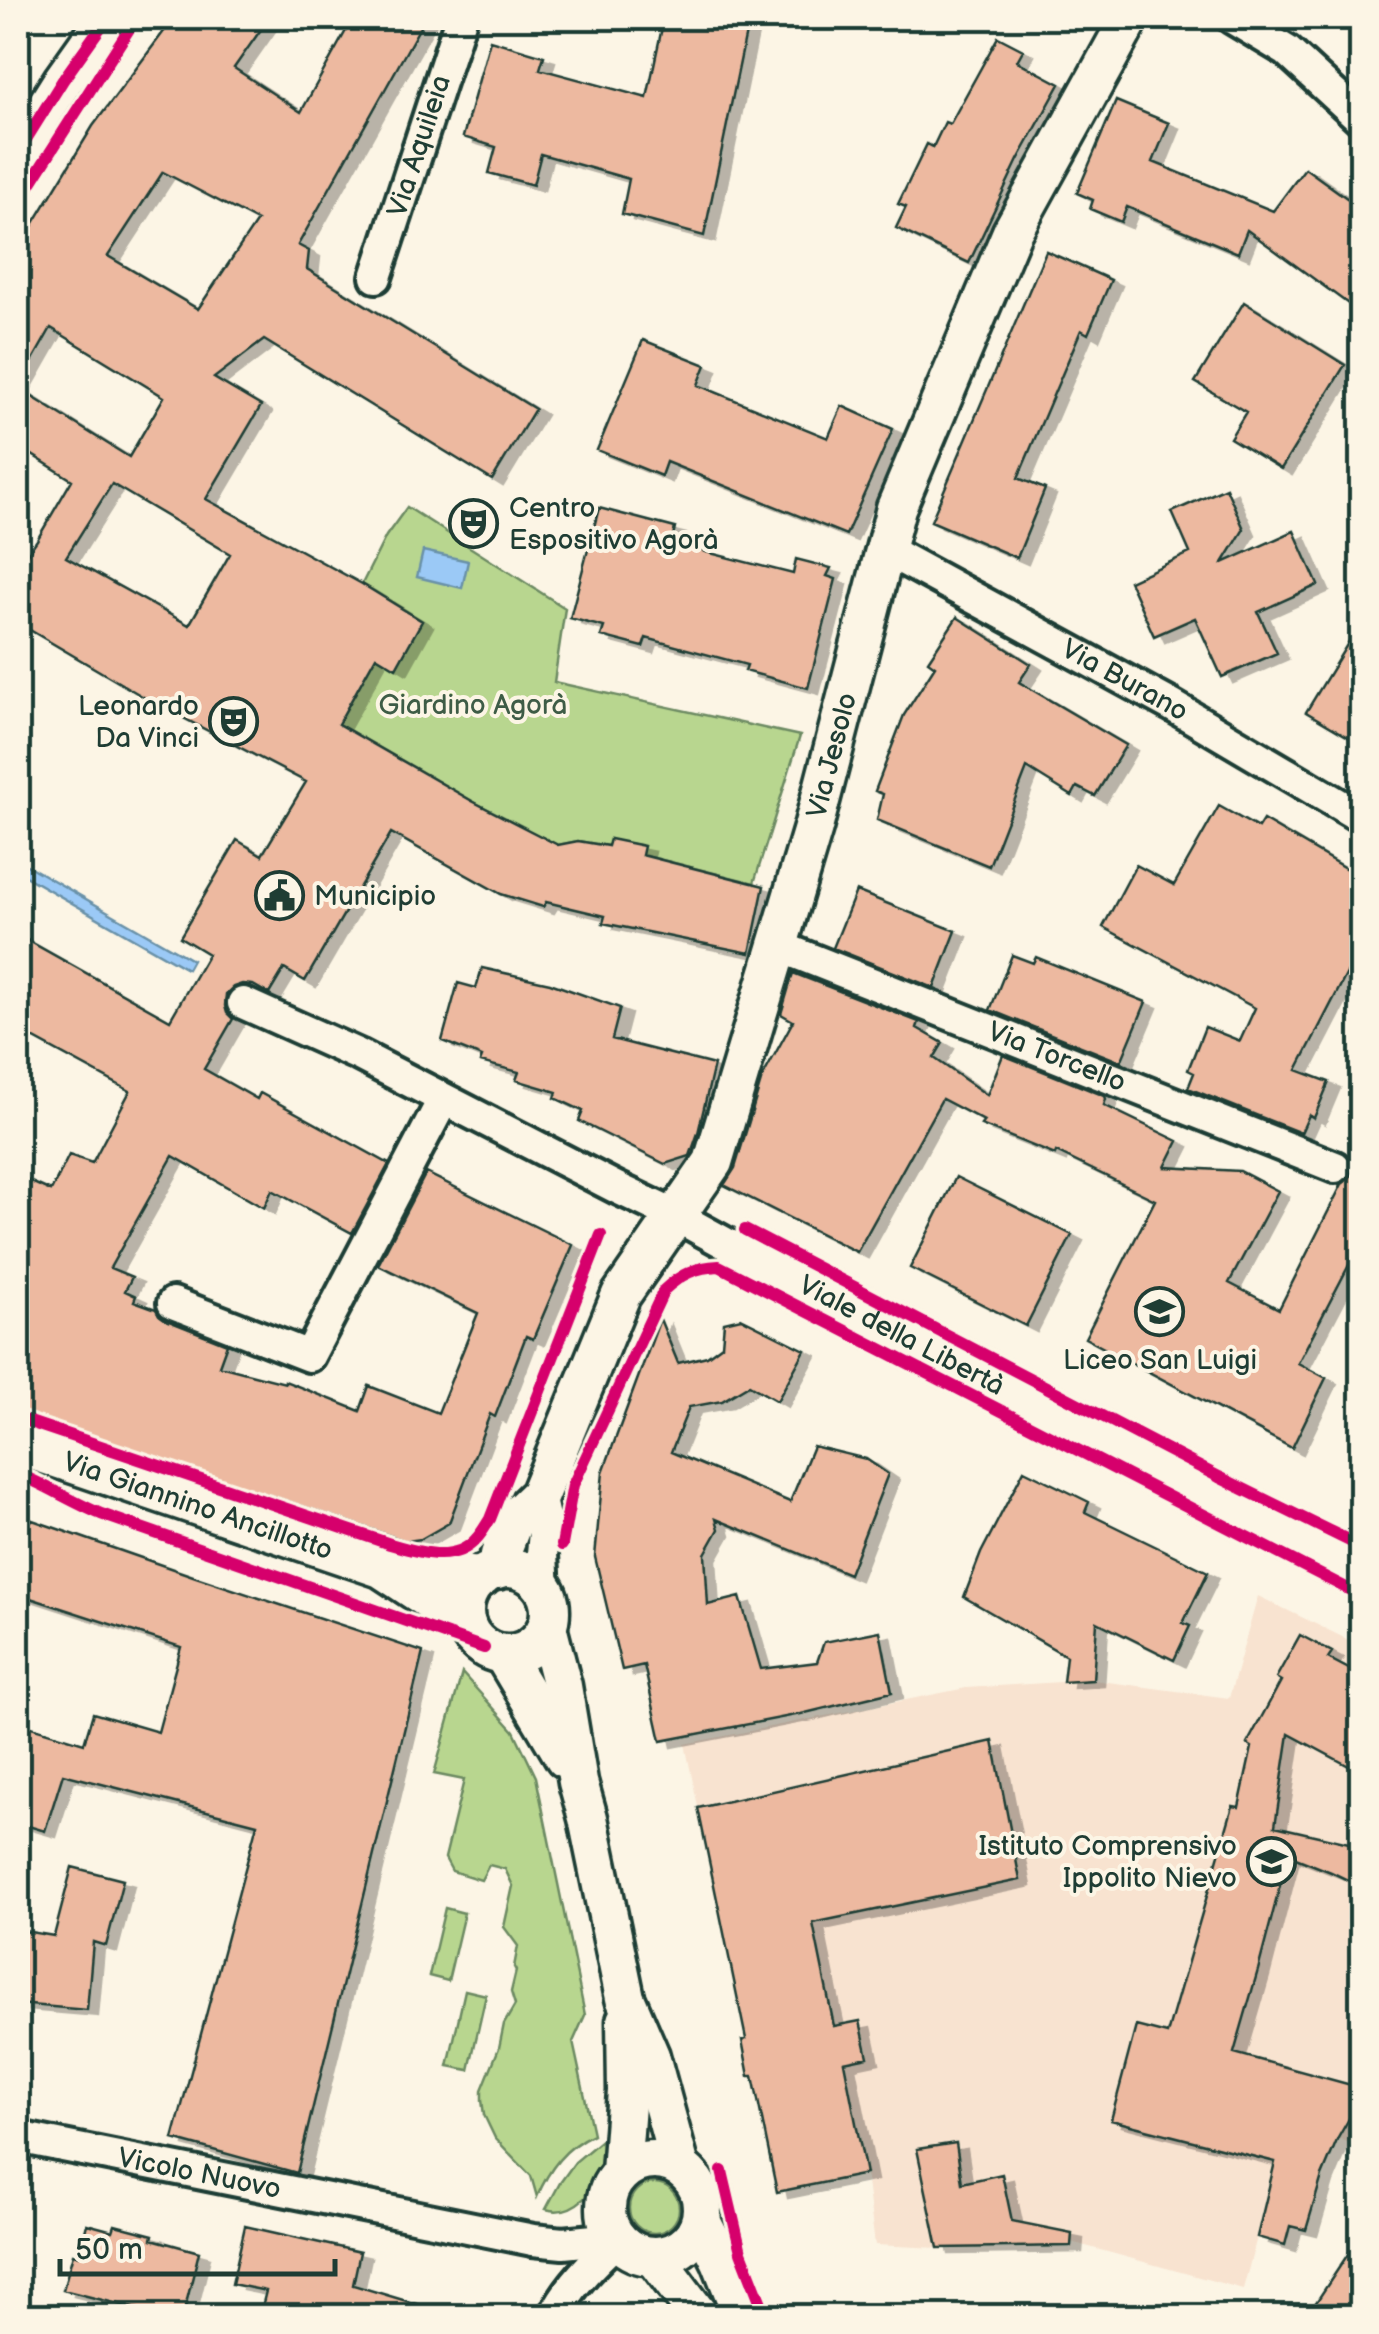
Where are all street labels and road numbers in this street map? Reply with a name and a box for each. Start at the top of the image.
street label: Via Aquileia [380,71,458,221]
street label: Via Burano [1056,632,1194,728]
street label: Via Jesolo [800,689,864,822]
street label: Via Torcello [983,1014,1131,1099]
street label: Viale della Libertà [793,1268,1010,1402]
street label: Via Giannino Ancillotto [59,1445,337,1567]
street label: Vicolo Nuovo [115,2141,284,2206]

